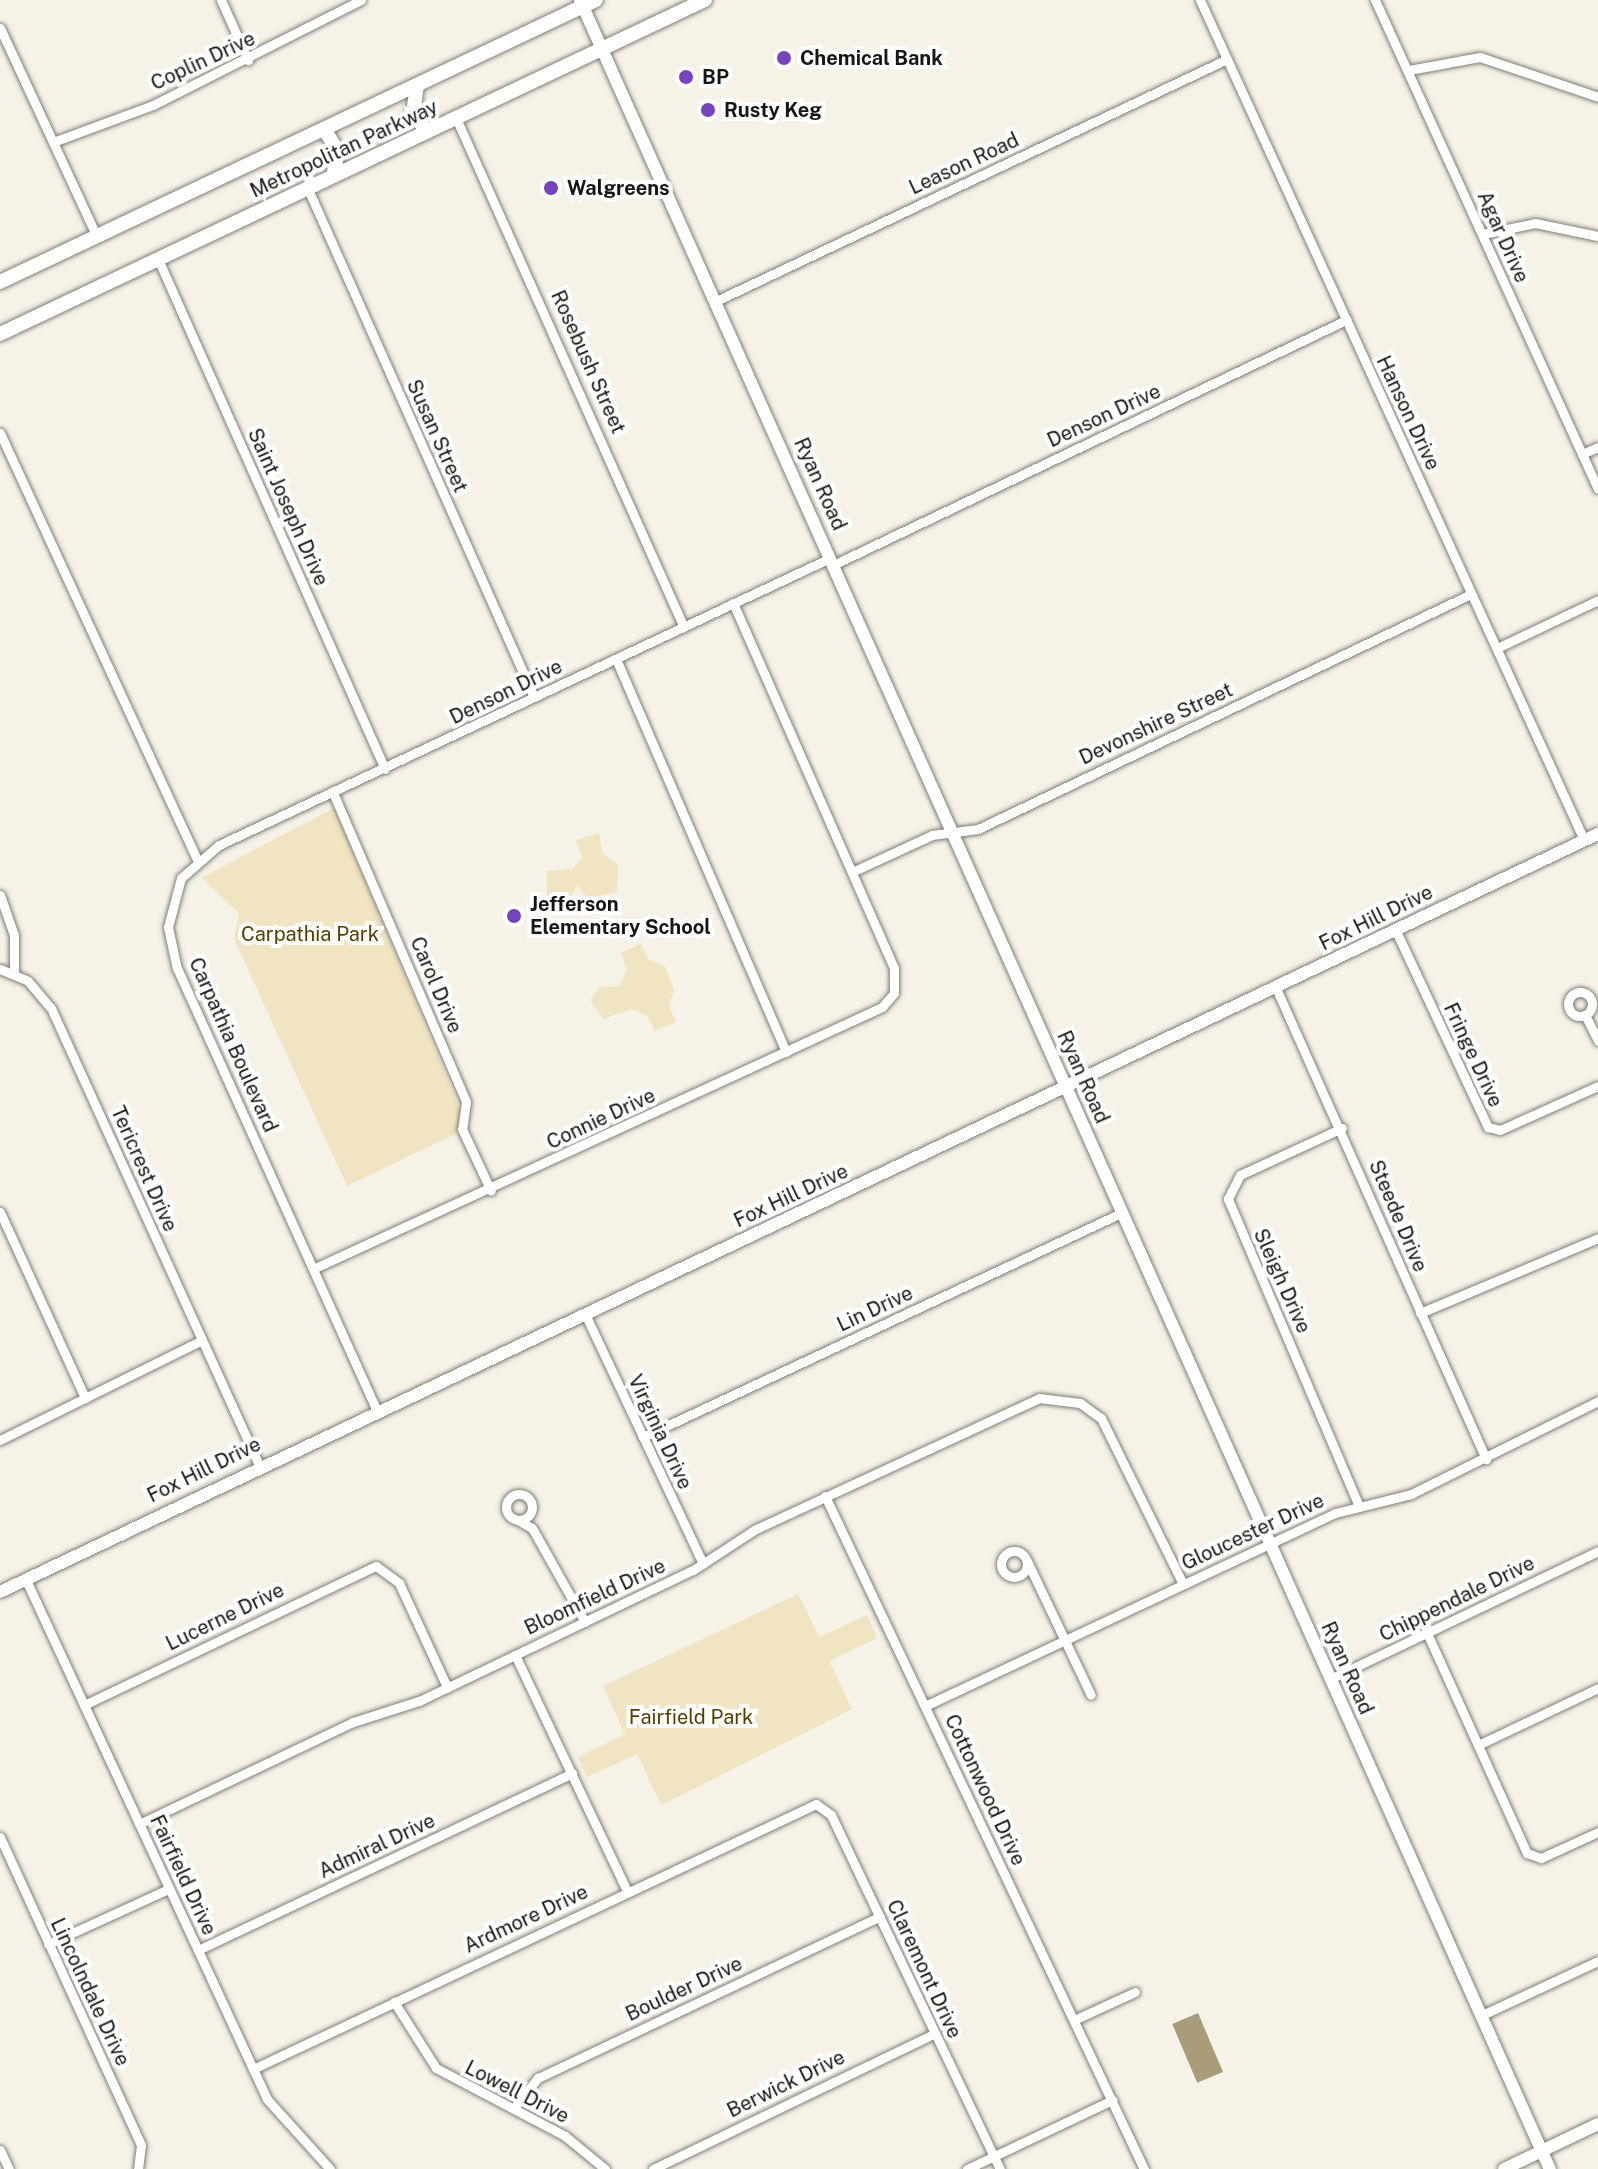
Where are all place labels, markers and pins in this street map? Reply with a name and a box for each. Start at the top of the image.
place label: Chemical Bank [800,46,943,70]
marker: Chemical Bank [775,49,793,67]
place label: BP [702,65,729,89]
marker: BP [677,68,695,86]
place label: Rusty Keg [724,98,822,122]
marker: Rusty Keg [699,101,717,119]
place label: Walgreens [567,176,670,200]
marker: Walgreens [542,179,560,197]
place label: Jefferson Elementary School [530,892,711,939]
marker: Jefferson Elementary School [505,907,523,925]

